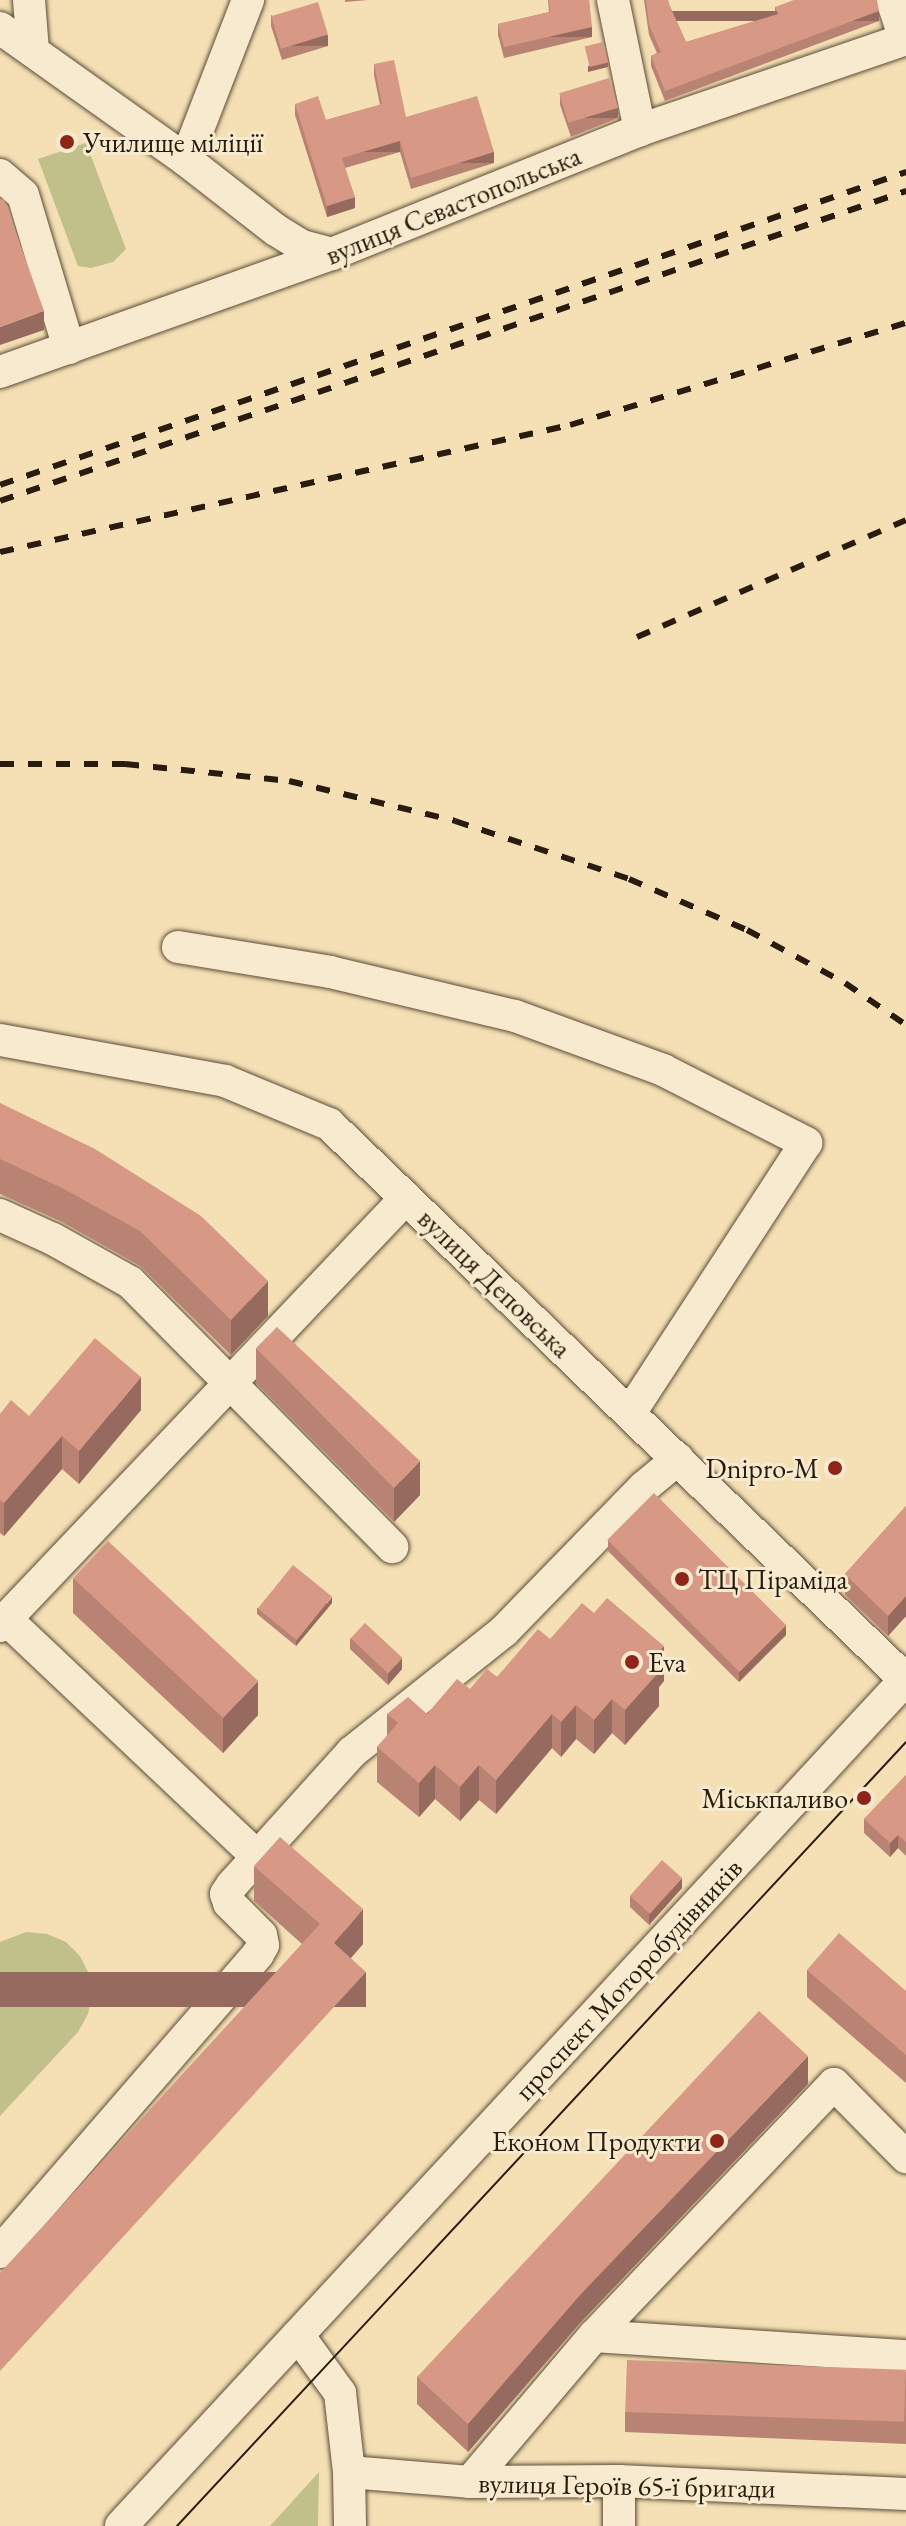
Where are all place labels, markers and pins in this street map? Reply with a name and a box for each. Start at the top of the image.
place label: Училище міліції [83,125,263,159]
marker: Училище міліції [58,133,76,151]
place label: Dnipro-M [706,1451,819,1485]
marker: Dnipro-M [826,1459,844,1477]
place label: ТЦ Піраміда [698,1562,848,1596]
marker: ТЦ Піраміда [673,1570,691,1588]
place label: Eva [648,1645,686,1679]
marker: Eva [623,1653,641,1671]
place label: Міськпаливо [701,1781,848,1815]
marker: Міськпаливо [855,1789,873,1807]
place label: Економ Продукти [492,2124,701,2158]
marker: Економ Продукти [708,2132,726,2150]

